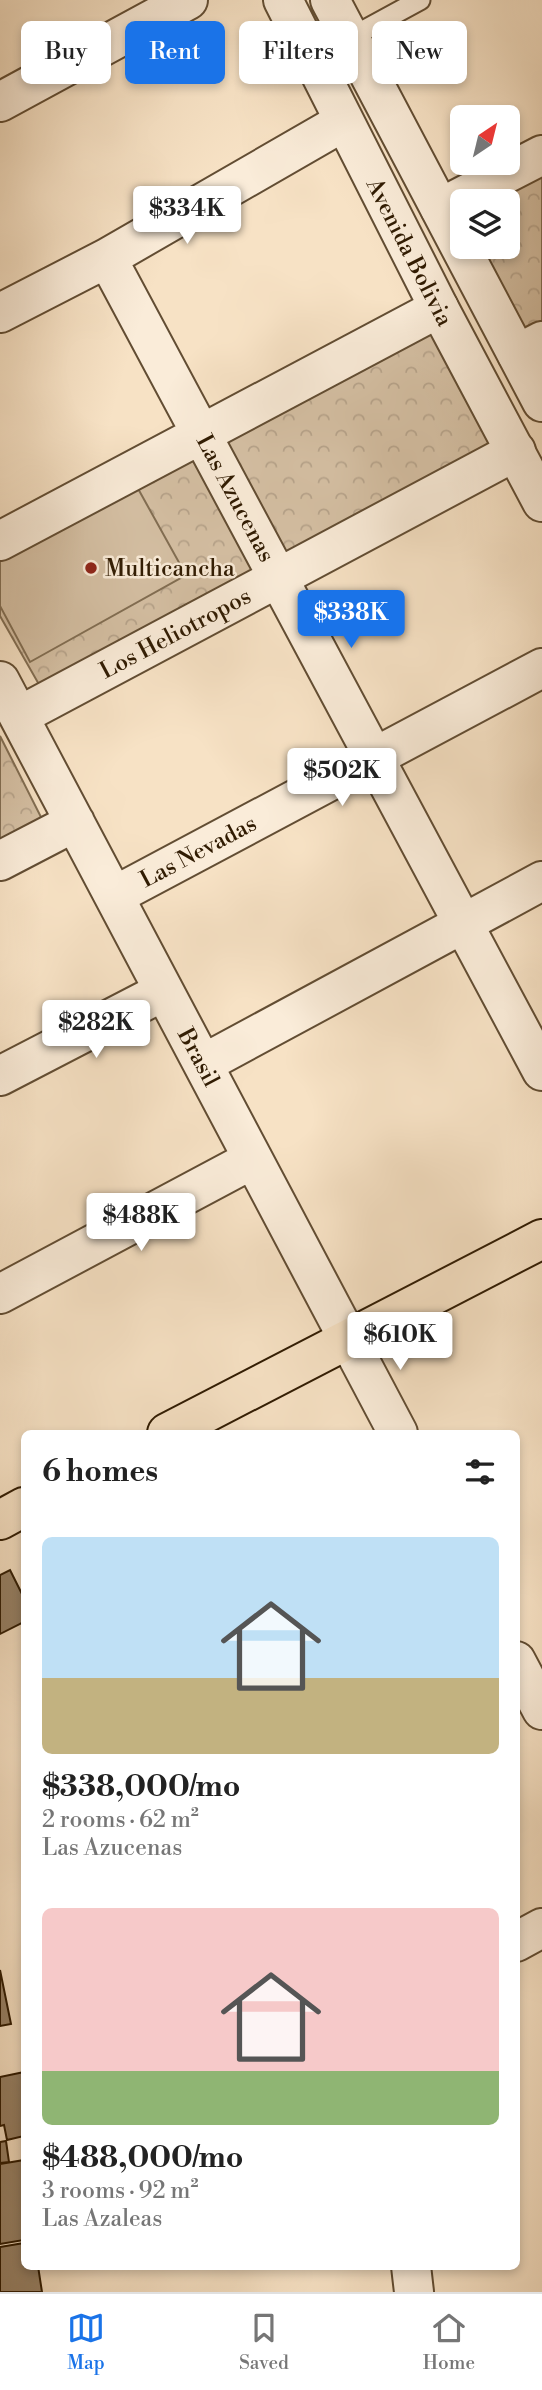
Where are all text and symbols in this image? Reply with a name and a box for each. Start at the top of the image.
chip: Buy [21,21,111,84]
chip: Rent [125,21,225,84]
chip: Filters [239,21,358,84]
chip: New [372,21,467,84]
north arrow [450,105,520,175]
map controls [450,105,520,259]
street label: Avenida Bolivia [359,173,459,331]
pin: $334K [138,187,236,246]
button: layers [450,189,520,259]
text: $334K [149,195,225,223]
street label: Las Azucenas [190,430,280,567]
place label: Multicancha [105,555,235,583]
marker: Multicancha [83,560,99,576]
street label: Los Heliotropos [95,582,256,685]
pin: $338K [302,590,400,650]
text: $338K [314,599,388,627]
pin: $502K [293,748,391,808]
text: $502K [303,757,381,785]
street label: Las Nevadas [135,810,261,894]
pin: $282K [47,1000,145,1060]
text: $282K [58,1009,134,1037]
street label: Brasil [171,1023,225,1092]
pin: $488K [92,1194,190,1253]
text: $488K [102,1202,180,1230]
pin: $610K [351,1312,449,1372]
text: $610K [363,1321,437,1349]
text: 6 homes [42,1453,158,1491]
icon: filters [461,1453,499,1491]
icon: home [208,1583,334,1709]
text: $338,000/mo [42,1768,240,1806]
text: 2 rooms · 62 m² [42,1806,199,1834]
text: Las Azucenas [42,1834,182,1862]
icon: home [208,1954,334,2080]
text: $488,000/mo [42,2139,243,2177]
text: 3 rooms · 92 m² [42,2177,198,2205]
text: Las Azaleas [42,2205,162,2233]
tab: Map [67,2309,105,2375]
tab: Saved [239,2309,289,2375]
tab: Home [423,2309,475,2375]

